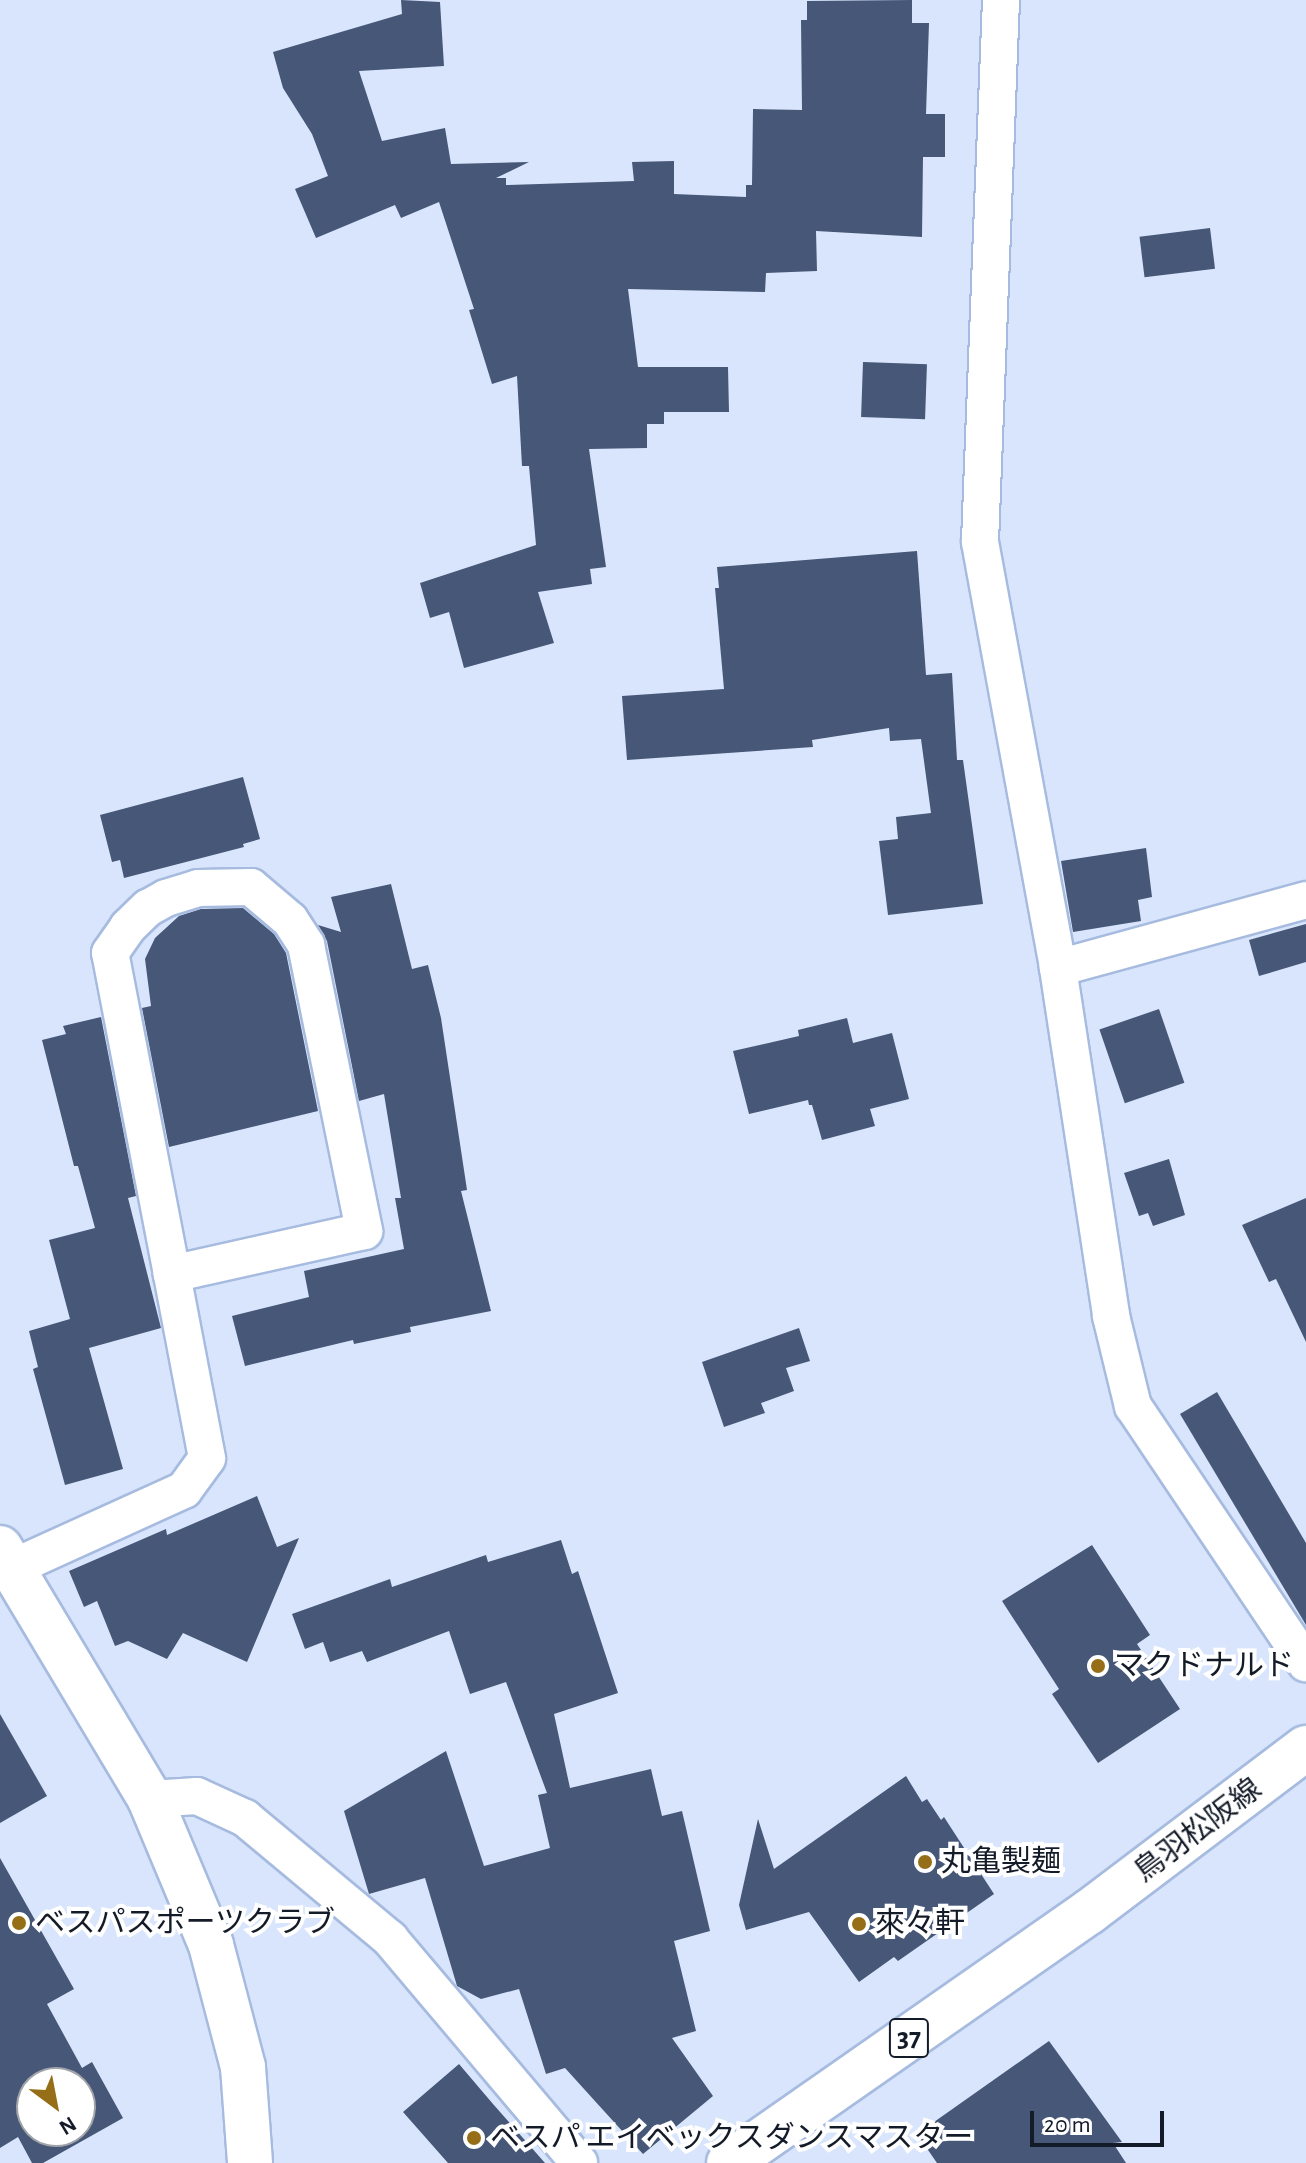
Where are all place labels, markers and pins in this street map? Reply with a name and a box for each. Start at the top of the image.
place label: マクドナルド [1114,1648,1294,1684]
marker: マクドナルド [1089,1657,1107,1675]
place label: 丸亀製麺 [941,1844,1061,1880]
marker: 丸亀製麺 [916,1853,934,1871]
place label: ベスパスポーツクラブ [35,1905,335,1941]
place label: 來々軒 [875,1906,965,1942]
marker: ベスパスポーツクラブ [10,1914,28,1932]
marker: 來々軒 [850,1915,868,1933]
place label: ベスパ エイベックスダンスマスター [490,2120,975,2156]
marker: ベスパ エイベックスダンスマスター [465,2129,483,2147]

